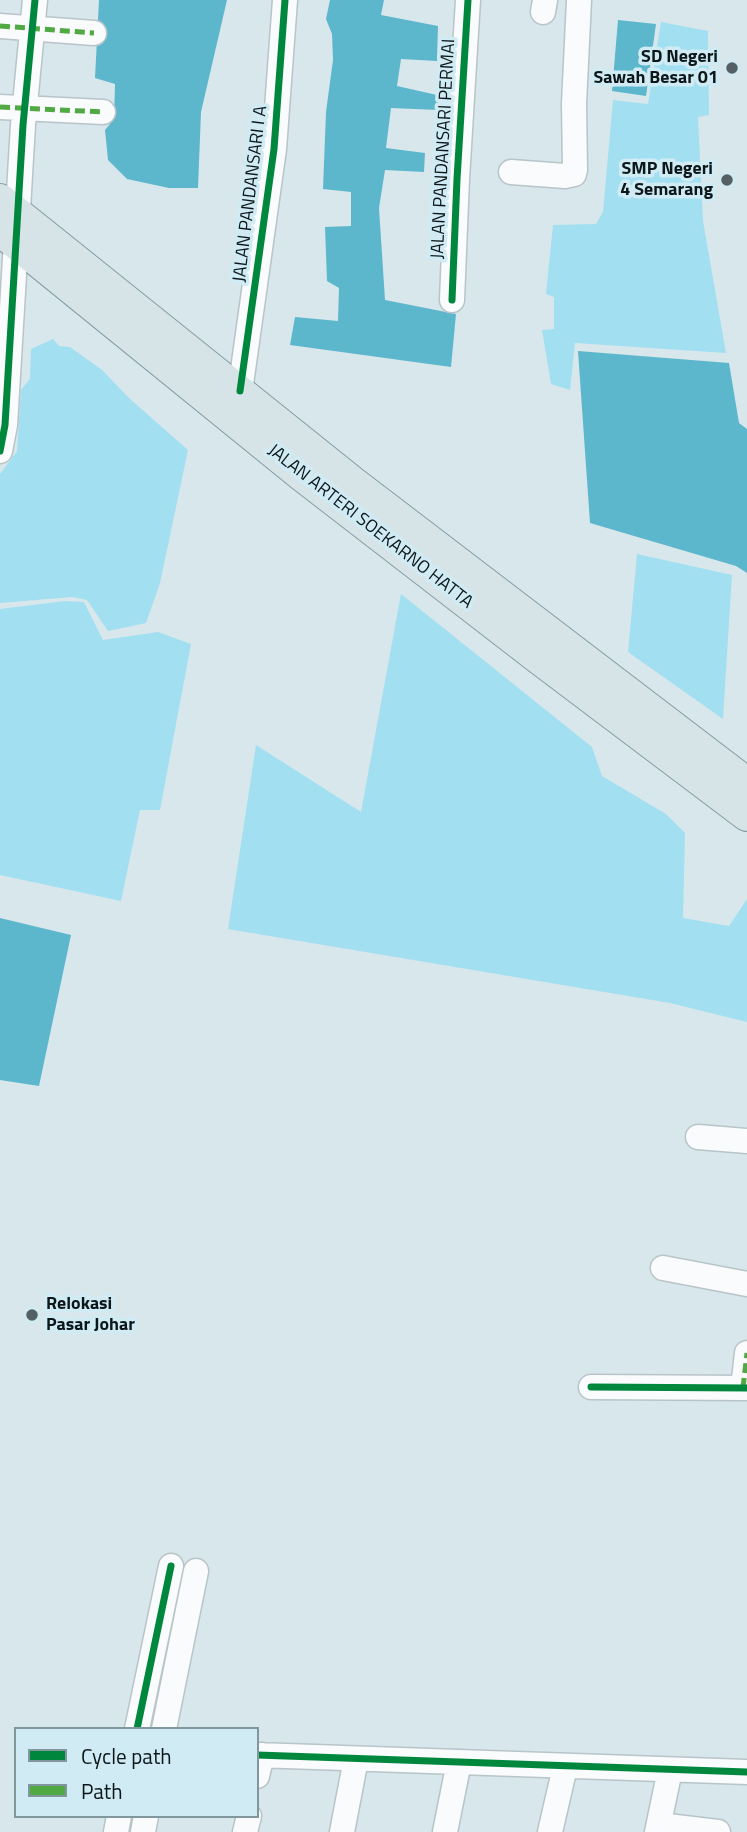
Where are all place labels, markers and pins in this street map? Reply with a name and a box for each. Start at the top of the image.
place label: SD Negeri Sawah Besar 01 [593,47,718,90]
marker: SD Negeri Sawah Besar 01 [724,60,740,76]
place label: SMP Negeri 4 Semarang [620,159,713,202]
marker: SMP Negeri 4 Semarang [719,172,735,188]
place label: Relokasi Pasar Johar [46,1294,135,1336]
marker: Relokasi Pasar Johar [24,1307,40,1323]

